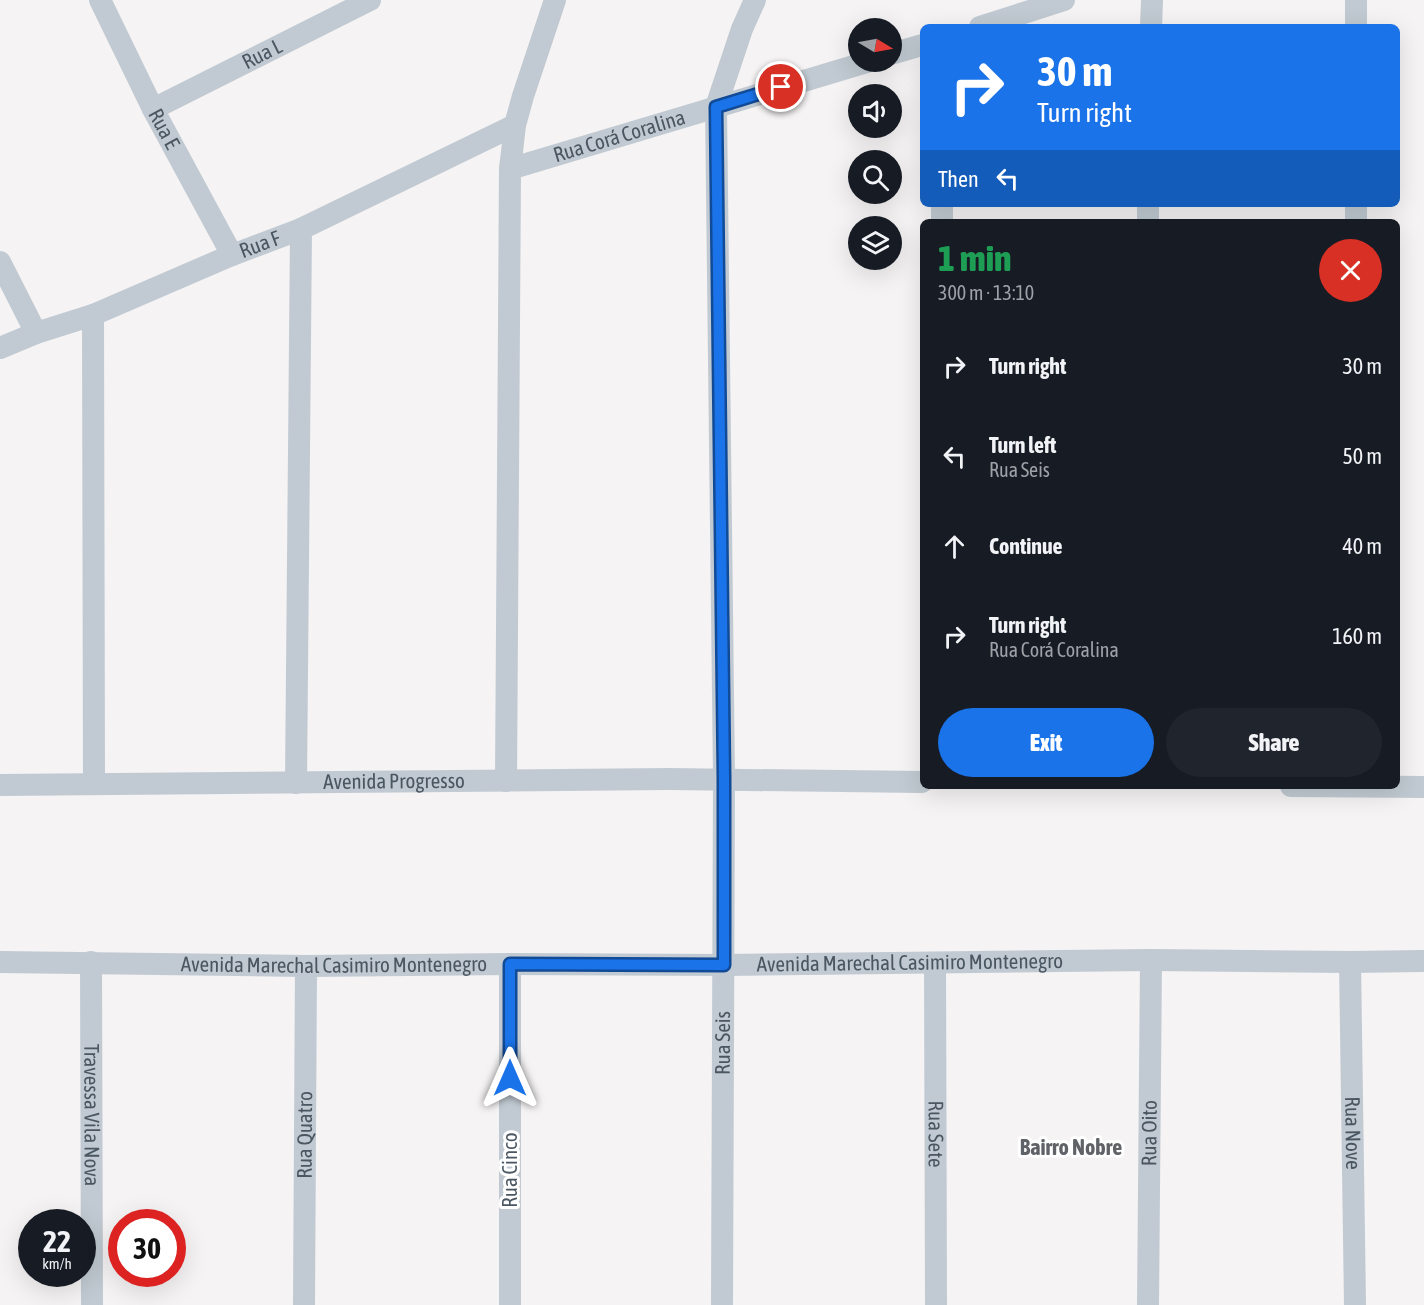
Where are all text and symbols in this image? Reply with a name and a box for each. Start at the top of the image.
north arrow [848,18,902,72]
map controls [848,18,902,270]
street label: Rua L [238,33,285,73]
text: 30 m [1037,47,1112,95]
icon: right [938,48,1016,126]
pin [755,61,806,112]
icon: arrive [764,70,797,103]
button: sound [848,84,902,138]
text: Turn right [1037,97,1132,128]
street label: Rua E [144,104,185,153]
street label: Rua Corá Coralina [550,104,688,166]
button: search [848,150,902,204]
icon: left [991,162,1024,195]
text: Then [938,166,979,192]
button: layers [848,216,902,270]
street label: Rua F [236,225,284,262]
text: 1 min [938,237,1012,279]
button: close [1319,239,1382,302]
text: 300 m · 13:10 [938,281,1034,304]
icon: right [938,350,971,383]
text: Turn right [989,353,1066,379]
text: 30 m [1342,353,1382,379]
text: Turn left [989,432,1056,458]
icon: left [938,440,971,473]
text: 50 m [1342,443,1382,469]
text: Rua Seis [989,458,1050,481]
icon: ahead [938,530,971,563]
text: Continue [989,533,1063,559]
text: 40 m [1342,533,1382,559]
text: Turn right [989,612,1066,638]
icon: right [938,620,971,653]
text: 160 m [1332,623,1382,649]
text: Rua Corá Coralina [989,638,1119,661]
button: Exit [938,708,1154,777]
button: Share [1166,708,1382,777]
street label: Avenida Progresso [323,768,465,793]
street label: Avenida Marechal Casimiro Montenegro [757,948,1063,976]
street label: Avenida Marechal Casimiro Montenegro [181,951,487,977]
street label: Rua Seis [710,1011,734,1075]
street label: Travessa Vila Nova [80,1044,105,1186]
position arrow [478,1046,542,1110]
street label: Rua Quatro [292,1091,316,1179]
street label: Rua Nove [1341,1096,1366,1170]
street label: Rua Sete [924,1100,949,1168]
street label: Rua Oito [1136,1100,1161,1166]
street label: Rua Cinco [497,1132,521,1208]
district label: Bairro Nobre [1020,1134,1122,1160]
speed limit sign: 30 [108,1209,186,1287]
text: 22 [43,1224,71,1258]
text: km/h [42,1255,72,1272]

